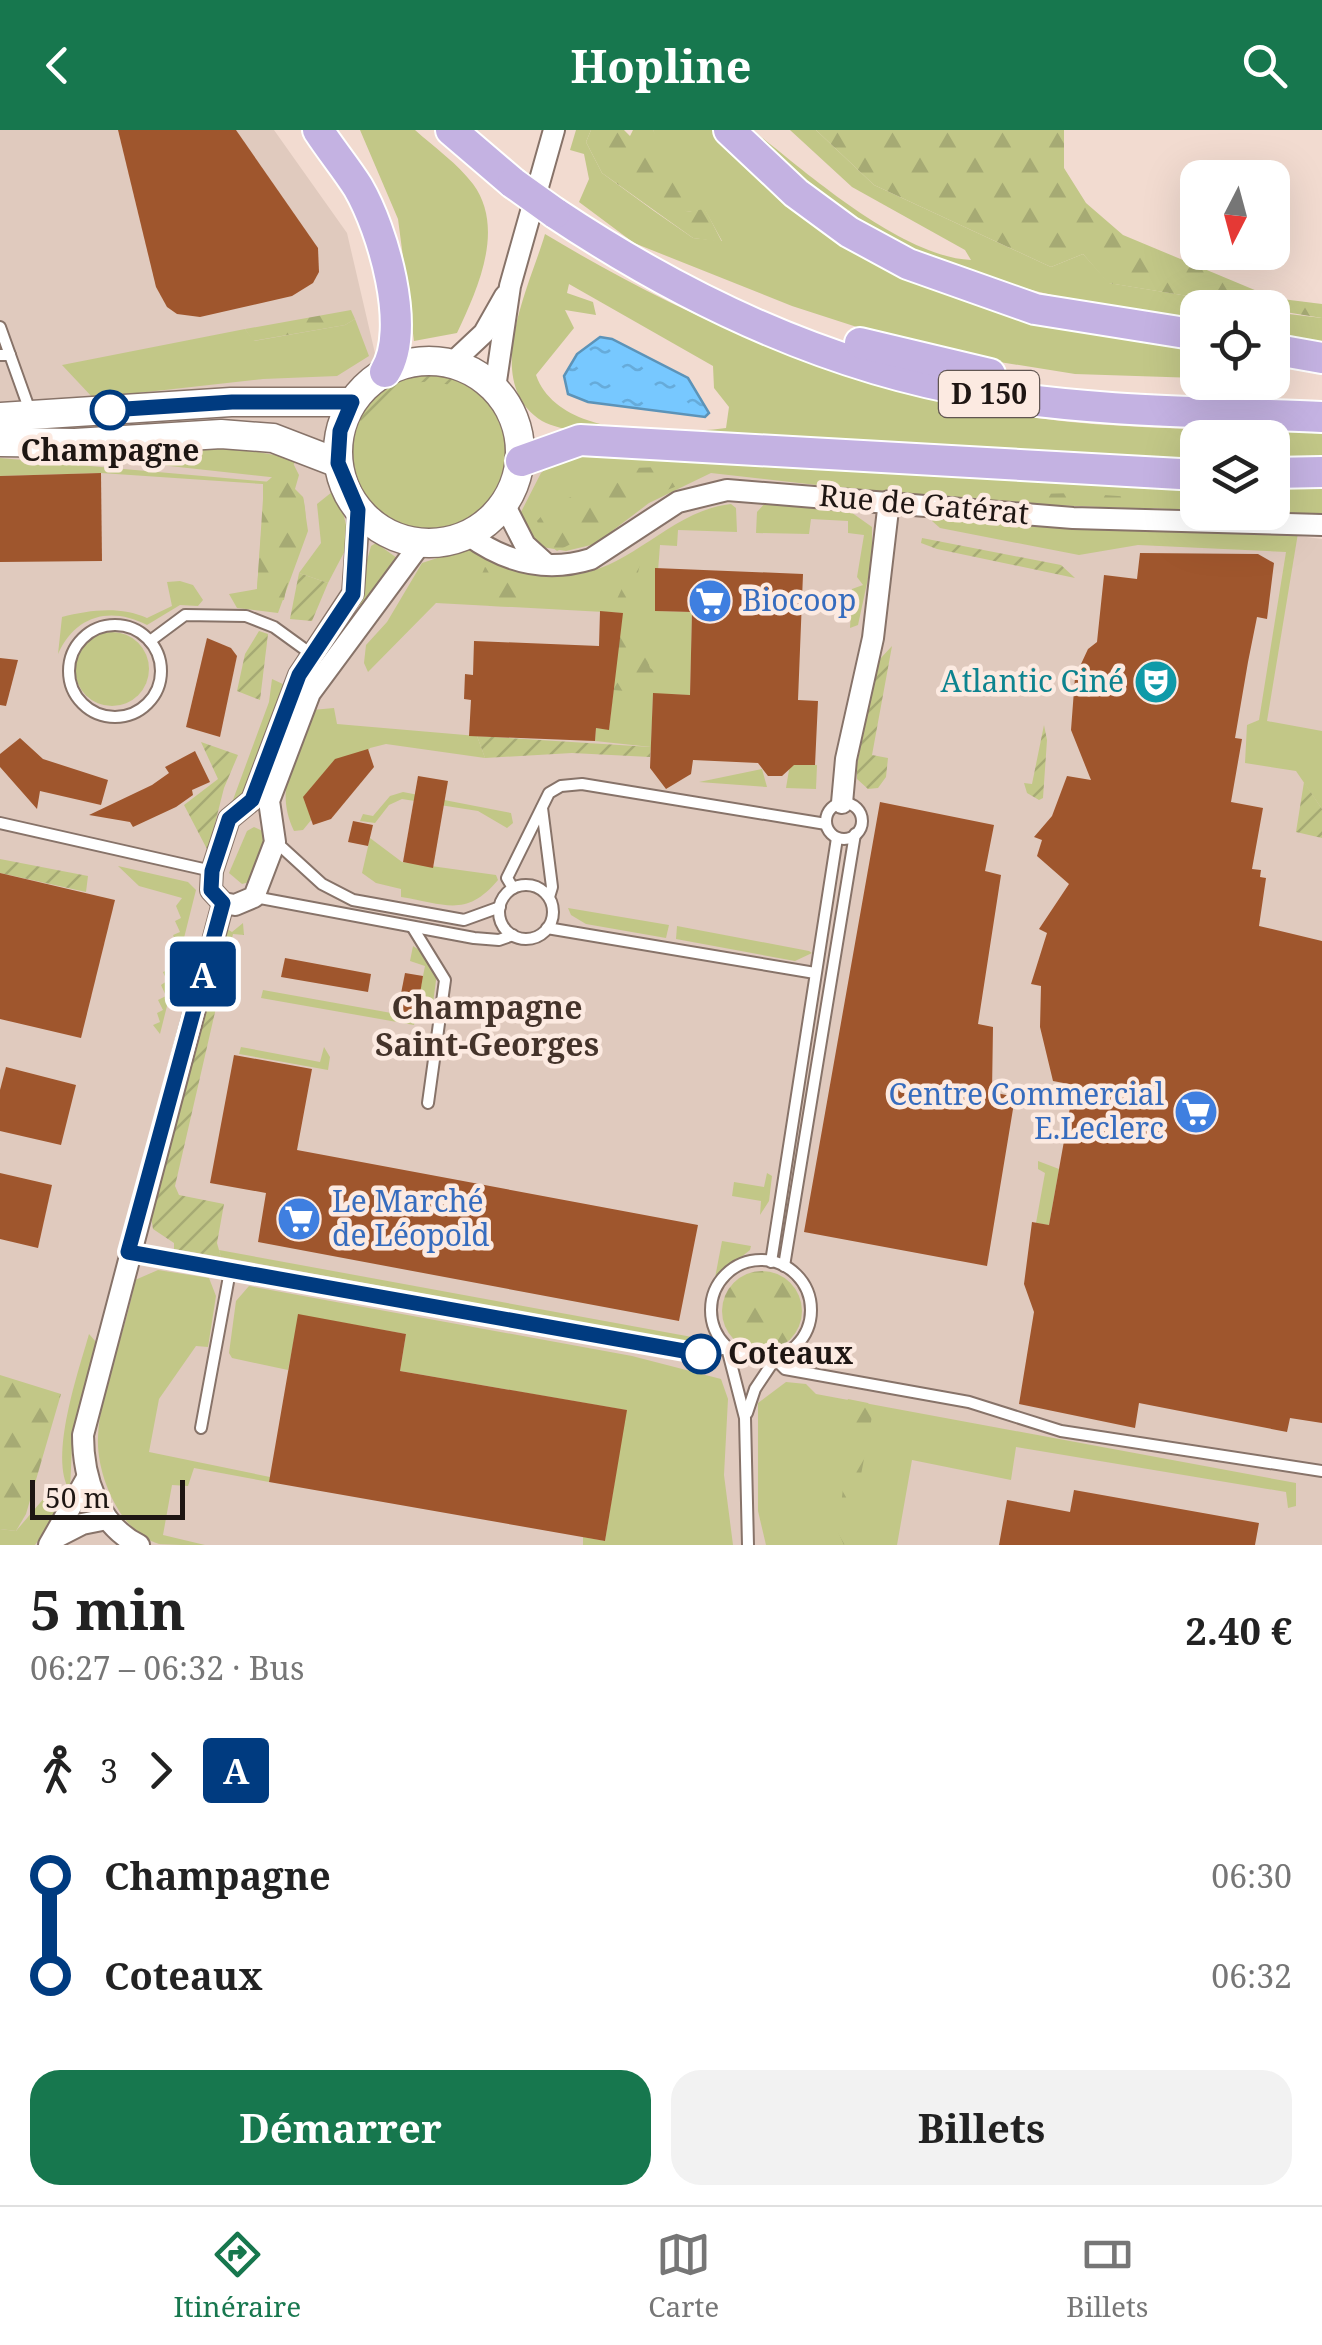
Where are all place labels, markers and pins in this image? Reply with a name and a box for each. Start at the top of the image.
marker: Champagne [91,391,129,429]
place label: Champagne [21,429,199,470]
supermarket icon: Biocoop [687,578,733,624]
place label: Biocoop [742,579,856,620]
theatre icon: Atlantic Ciné [1133,659,1179,705]
place label: Atlantic Ciné [941,660,1124,701]
place label: Centre Commercial E.Leclerc [888,1073,1164,1148]
supermarket icon: Centre Commercial E.Leclerc [1173,1089,1219,1135]
place label: Le Marché de Léopold [332,1180,490,1255]
supermarket icon: Le Marché de Léopold [276,1196,322,1242]
place label: Coteaux [728,1332,854,1373]
marker: Coteaux [682,1335,720,1373]

